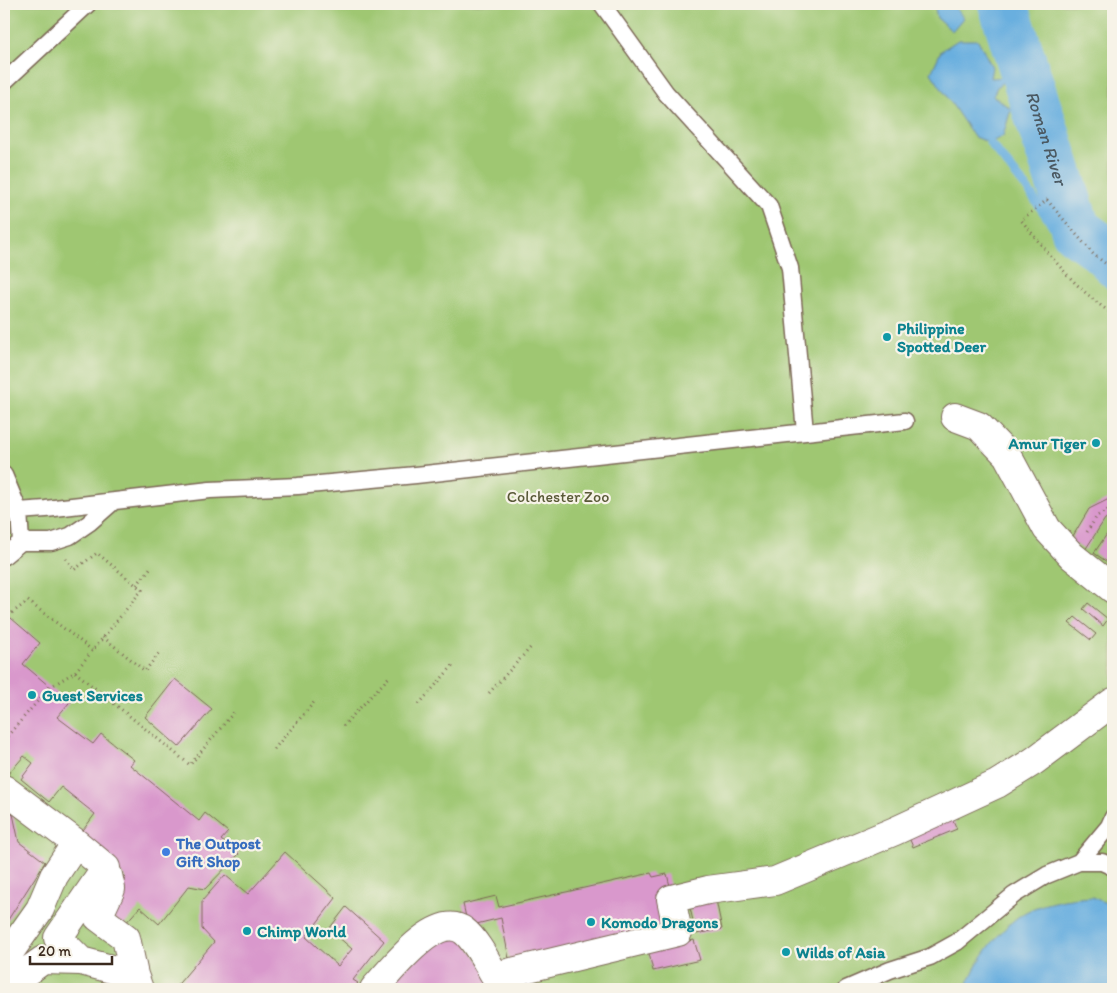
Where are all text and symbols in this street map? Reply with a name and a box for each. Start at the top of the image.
water label: Roman River [1021,88,1072,190]
place label: Philippine Spotted Deer [897,319,987,357]
marker: Philippine Spotted Deer [881,331,893,343]
place label: Amur Tiger [1007,434,1087,454]
marker: Amur Tiger [1090,437,1102,449]
park label: Colchester Zoo [507,487,609,506]
place label: Guest Services [42,686,143,705]
marker: Guest Services [26,689,38,701]
place label: The Outpost Gift Shop [175,834,261,872]
marker: The Outpost Gift Shop [160,846,172,858]
place label: Komodo Dragons [601,913,719,933]
marker: Komodo Dragons [585,916,597,928]
place label: Chimp World [257,922,347,942]
marker: Chimp World [241,925,253,937]
scale bar [30,933,112,965]
text: 20 m [38,942,72,960]
place label: Wilds of Asia [796,943,886,962]
marker: Wilds of Asia [780,946,792,958]

